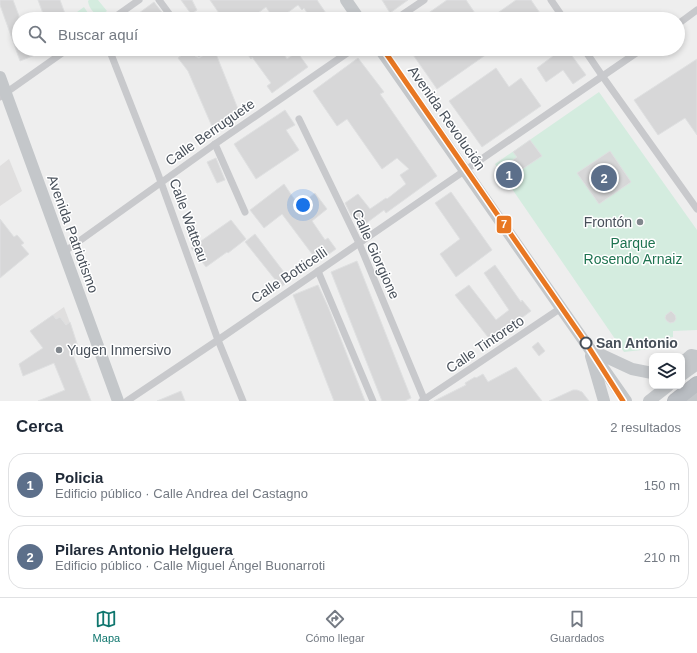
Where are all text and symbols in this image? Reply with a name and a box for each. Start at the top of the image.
search box [12,12,685,56]
icon: search [26,23,48,45]
text: Buscar aquí [58,26,138,43]
street label: Avenida Revolución [405,63,489,173]
street label: Calle Berruguete [162,95,258,169]
pin: 1 [496,160,522,190]
pin: 2 [591,163,617,193]
street label: Avenida Patriotismo [44,173,102,295]
street label: Calle Watteau [167,176,211,264]
your location [293,195,313,215]
street label: Calle Giorgione [349,207,403,302]
place label: Frontón [584,214,632,230]
line badge: 7 [496,215,512,234]
marker: Frontón [635,217,645,227]
text: 7 [501,218,507,230]
park label: Parque Rosendo Arnaiz [584,235,682,267]
street label: Calle Botticelli [248,244,330,306]
street label: Calle Tintoreto [443,312,527,376]
place label: San Antonio [596,335,678,351]
marker: San Antonio [579,336,593,350]
place label: Yugen Inmersivo [67,342,171,358]
marker: Yugen Inmersivo [54,345,64,355]
map controls [649,353,685,389]
button: layers [649,353,685,389]
text: Cerca [16,417,63,436]
text: 2 resultados [610,420,681,435]
text: Policia [55,469,103,486]
text: 1 [26,478,34,493]
text: 150 m [644,478,680,493]
text: Edificio público · Calle Andrea del Castagno [55,486,308,501]
text: Pilares Antonio Helguera [55,541,233,558]
text: 2 [26,550,34,565]
text: 210 m [644,550,680,565]
text: Edificio público · Calle Miguel Ángel Buonarroti [55,558,325,573]
tab: Mapa [93,608,120,644]
tab: Cómo llegar [305,608,365,644]
tab: Guardados [550,608,604,644]

